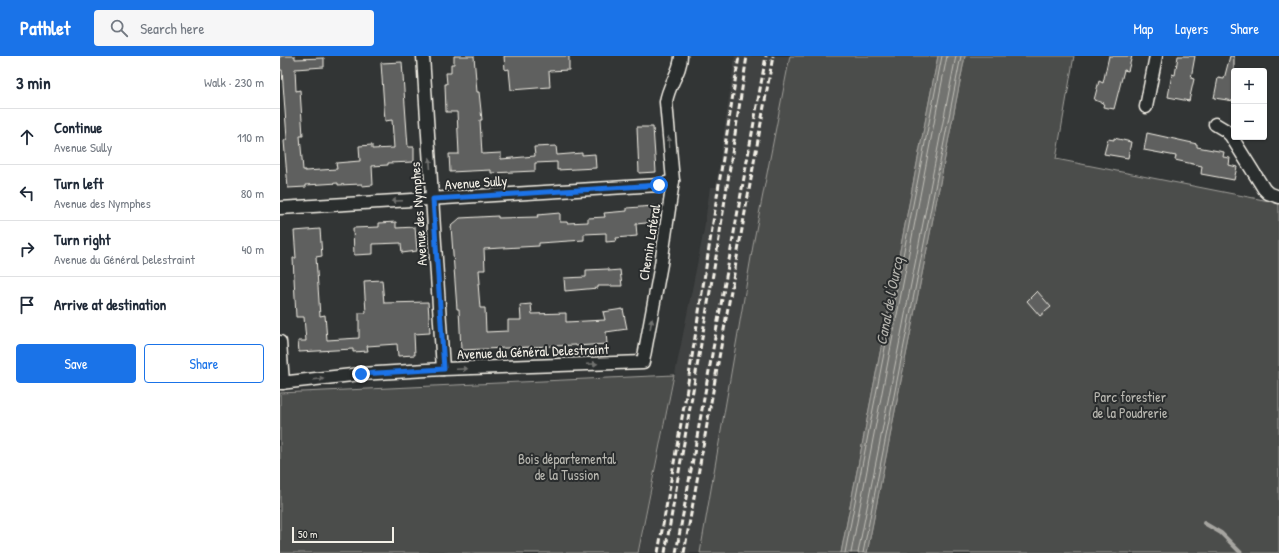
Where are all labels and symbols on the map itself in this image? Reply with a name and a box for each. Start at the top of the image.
one-way arrow [666,136,673,148]
one-way arrow [427,157,434,169]
street label: Avenue des Nymphes [405,161,432,267]
street label: Avenue Sully [444,170,508,195]
route start [650,176,668,194]
one-way arrow [391,198,403,205]
street label: Chemin Latéral [634,202,664,282]
water label: Canal de l'Ourcq [870,254,908,347]
one-way arrow [648,318,654,330]
street label: Avenue du Général Delestraint [457,339,609,363]
one-way arrow [586,361,599,367]
route end [352,365,370,383]
one-way arrow [456,365,468,372]
one-way arrow [313,376,325,382]
park label: Parc forestier de la Poudrerie [1092,387,1168,422]
park label: Bois départemental de la Tussion [518,449,616,484]
scale bar [292,525,394,544]

